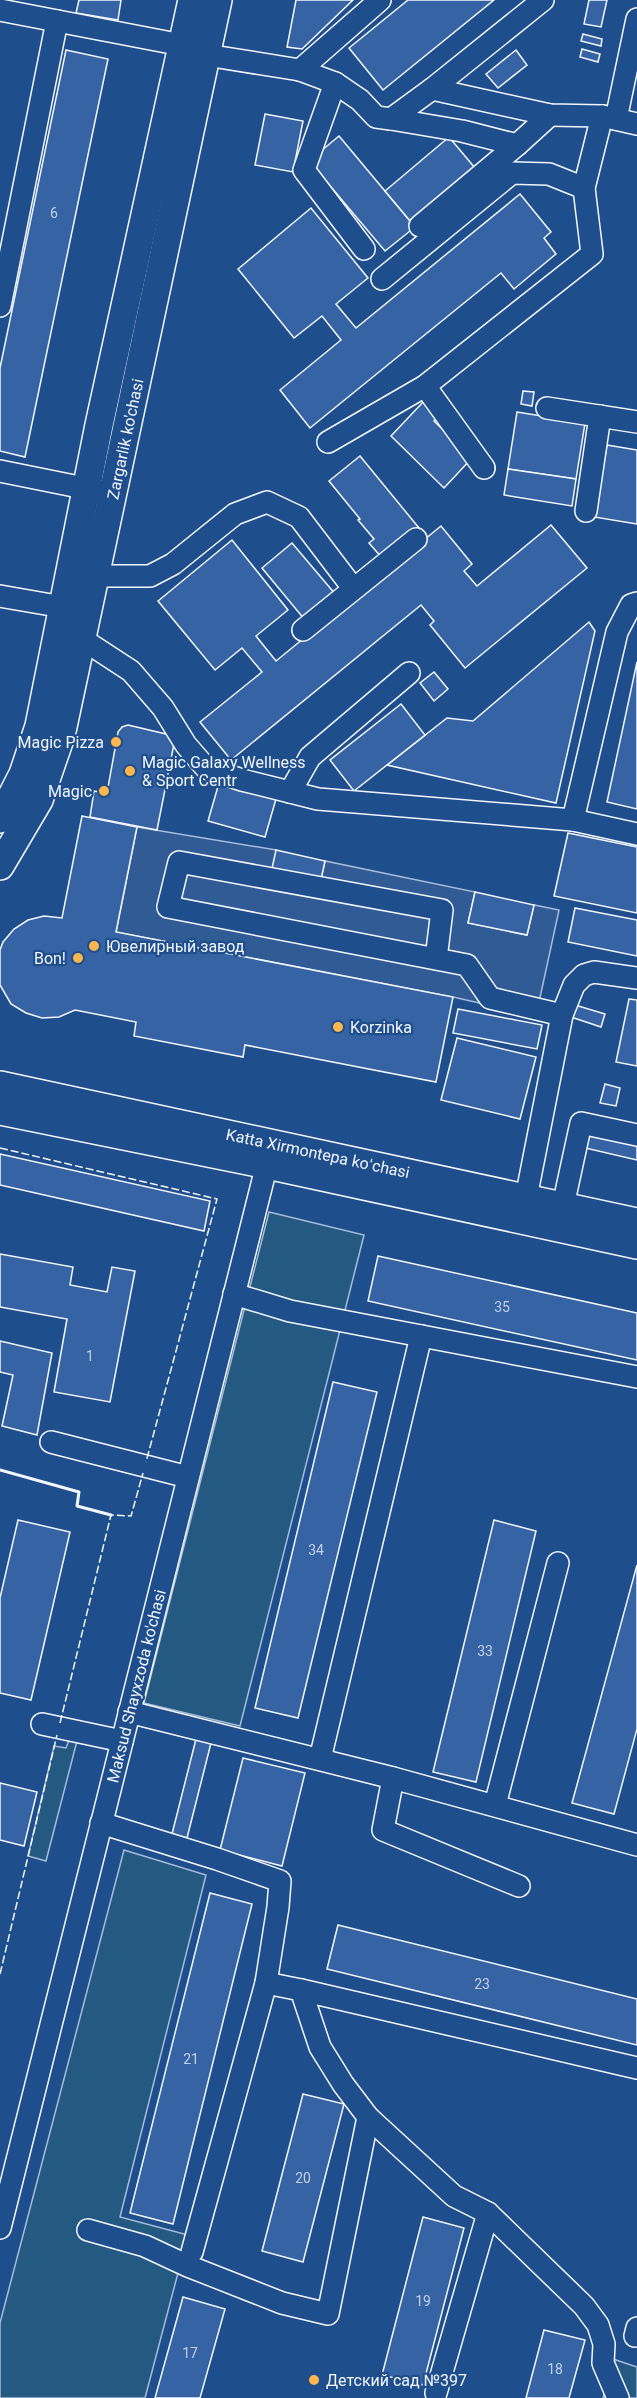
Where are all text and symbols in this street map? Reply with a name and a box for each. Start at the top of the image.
house number: 6 [50,205,58,221]
street label: Zargarlik ko'chasi [103,377,148,501]
place label: Magic Pizza [18,733,104,752]
marker: Magic Pizza [109,735,123,749]
place label: Magic Galaxy Wellness & Sport Centr [142,753,306,790]
marker: Magic Galaxy Wellness & Sport Centr [123,764,137,778]
place label: Magic [48,782,92,801]
marker: Magic [97,784,111,798]
place label: Ювелирный завод [106,937,245,956]
marker: Ювелирный завод [87,939,101,953]
place label: Bon! [34,949,66,968]
marker: Bon! [71,951,85,965]
place label: Korzinka [350,1018,412,1037]
marker: Korzinka [331,1020,345,1034]
street label: Katta Xirmontepa koʻchasi [224,1125,412,1182]
house number: 35 [494,1299,510,1315]
house number: 1 [86,1348,94,1364]
house number: 34 [308,1542,324,1558]
street label: Maksud Shayxzoda ko'chasi [103,1588,170,1785]
house number: 33 [477,1643,493,1659]
house number: 23 [474,1976,490,1992]
house number: 21 [183,2051,199,2067]
house number: 20 [295,2170,311,2186]
house number: 19 [415,2293,431,2309]
house number: 17 [182,2345,198,2361]
house number: 18 [547,2361,563,2377]
place label: Детский сад №397 [326,2371,467,2390]
marker: Детский сад №397 [307,2373,321,2387]

